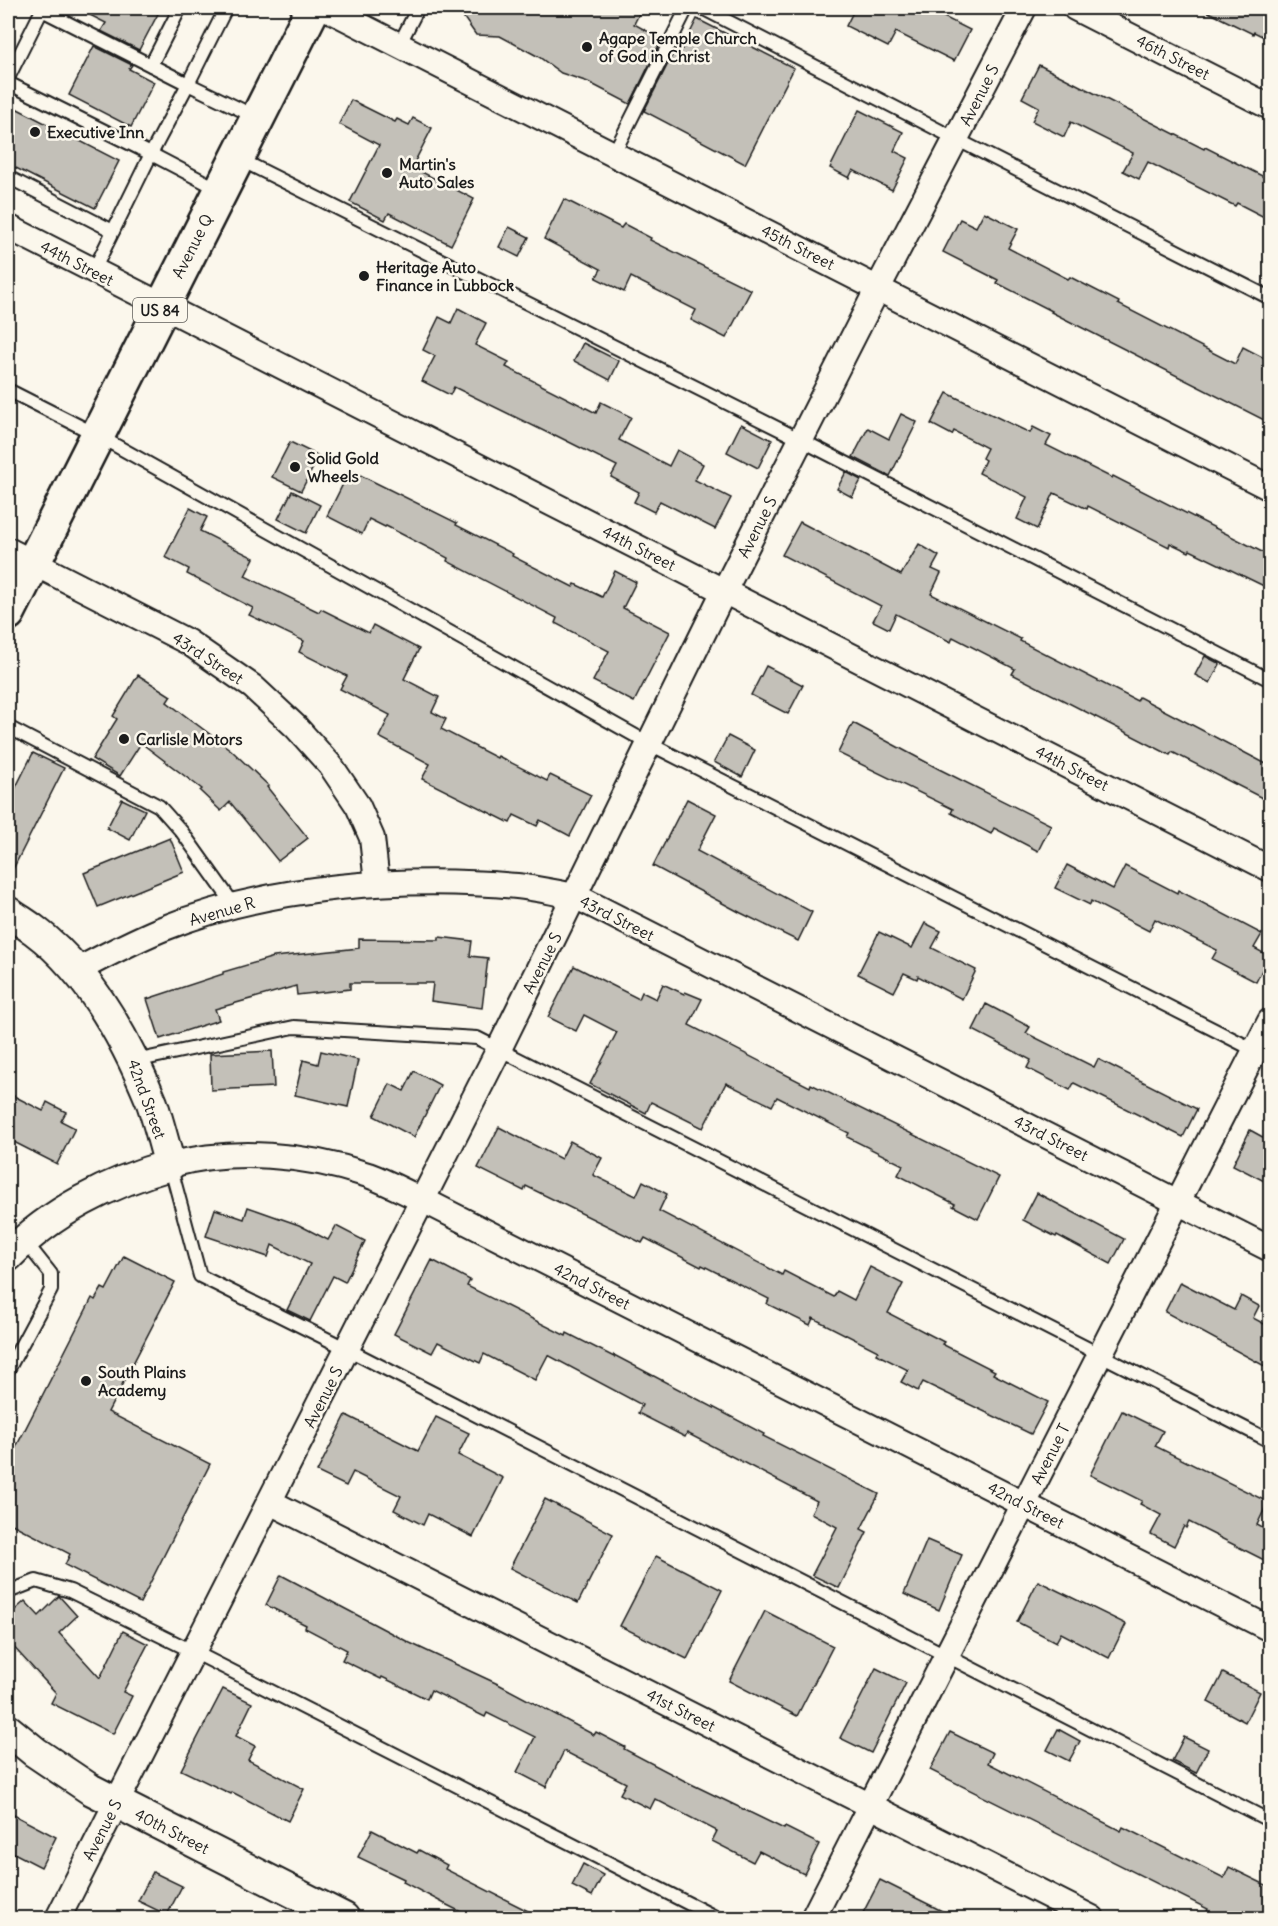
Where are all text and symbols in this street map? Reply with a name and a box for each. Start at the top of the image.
place label: Agape Temple Church of God in Christ [599,28,757,66]
street label: 46th Street [1133,30,1214,84]
marker: Agape Temple Church of God in Christ [580,40,594,54]
street label: Avenue S [955,61,1003,129]
place label: Executive Inn [47,122,144,142]
marker: Executive Inn [28,125,42,139]
place label: Martin's Auto Sales [399,154,474,192]
marker: Martin's Auto Sales [380,166,394,180]
street label: Avenue Q [167,210,217,282]
street label: 45th Street [758,220,839,274]
street label: 44th Street [37,236,118,290]
place label: Heritage Auto Finance in Lubbock [376,257,514,295]
marker: Heritage Auto Finance in Lubbock [357,269,371,283]
road number: US 84 [133,298,187,322]
place label: Solid Gold Wheels [307,448,379,486]
marker: Solid Gold Wheels [288,460,302,474]
street label: Avenue S [733,493,781,561]
street label: 44th Street [599,521,680,575]
street label: 43rd Street [169,628,248,689]
place label: Carlisle Motors [136,729,242,749]
marker: Carlisle Motors [117,732,131,746]
street label: 44th Street [1032,741,1113,795]
street label: 43rd Street [577,891,658,945]
street label: Avenue R [187,892,257,930]
street label: Avenue S [518,929,566,997]
street label: 42nd Street [123,1056,171,1142]
street label: 43rd Street [1011,1111,1092,1165]
street label: 42nd Street [550,1258,634,1314]
place label: South Plains Academy [98,1362,186,1401]
street label: Avenue S [299,1363,347,1431]
marker: South Plains Academy [79,1374,93,1388]
street label: Avenue T [1026,1420,1074,1488]
street label: 42nd Street [984,1477,1068,1533]
street label: 41st Street [643,1684,719,1736]
street label: Avenue S [78,1796,126,1864]
street label: 40th Street [131,1804,213,1859]

